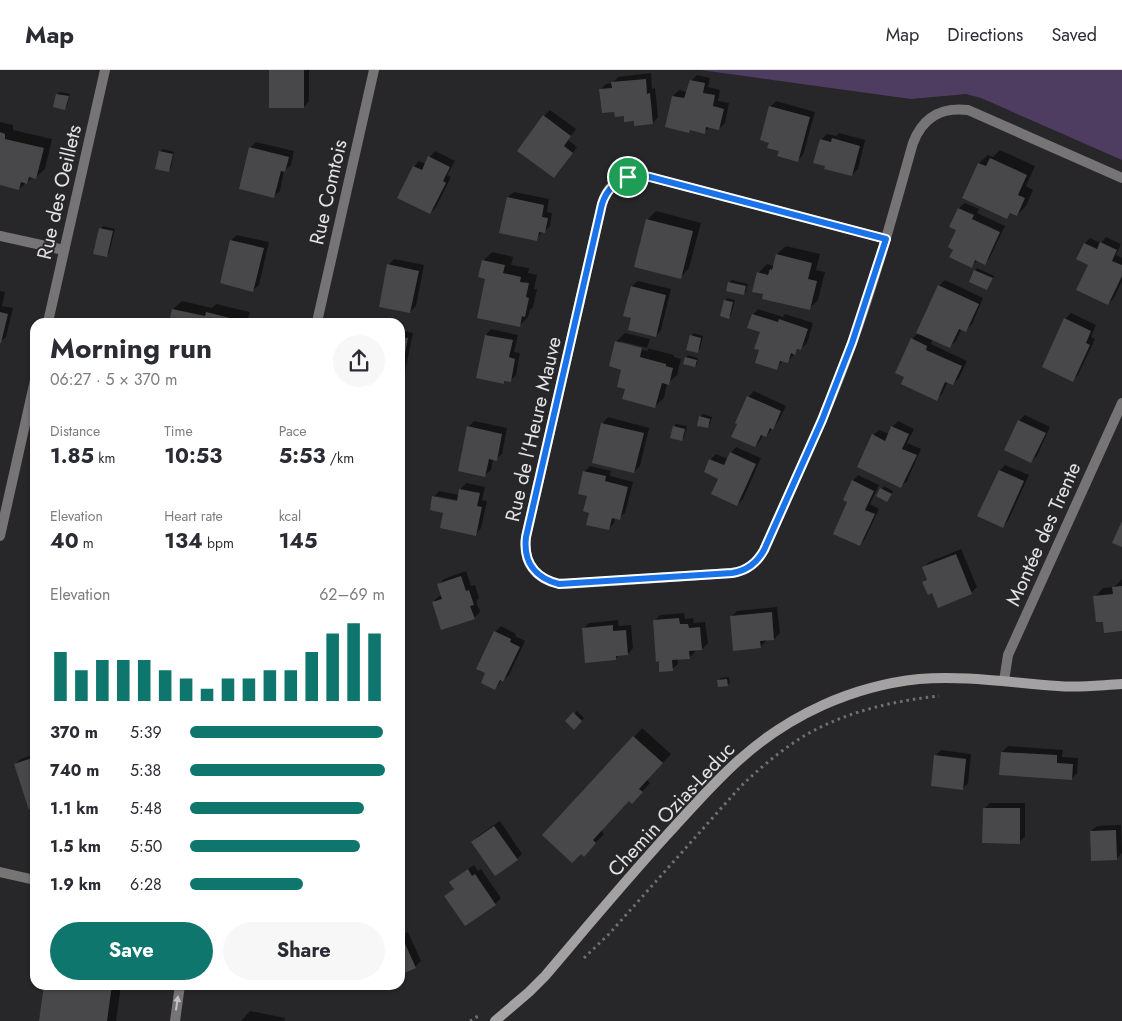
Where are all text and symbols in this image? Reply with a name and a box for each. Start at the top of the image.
text: Map [25,17,74,52]
text: Map [886,22,919,48]
text: Directions [947,22,1023,48]
text: Saved [1051,22,1097,48]
street label: Rue des Oeillets [30,122,89,262]
street label: Rue Comtois [302,137,355,248]
pin [607,156,649,198]
icon: arrive [614,163,642,191]
text: Morning run [50,328,212,369]
street label: Rue de l'Heure Mauve [498,334,569,524]
button: share [333,335,385,387]
text: 06:27 · 5 × 370 m [50,368,177,391]
text: Distance [50,421,100,441]
text: Time [164,421,193,441]
text: Pace [279,421,307,441]
text: 1.85 [50,441,94,471]
text: 10:53 [164,441,222,471]
text: 5:53 [279,441,326,471]
text: km [94,448,115,468]
text: /km [326,448,354,468]
street label: Montée des Trente [999,458,1088,611]
text: Elevation [50,506,103,526]
text: Heart rate [164,506,223,526]
text: kcal [279,506,301,526]
text: 40 [50,526,79,556]
text: 134 [164,526,203,556]
text: 145 [279,526,318,556]
text: m [79,533,94,553]
text: bpm [203,533,234,553]
text: Elevation [50,583,110,606]
text: 62–69 m [319,583,385,606]
text: 370 m [50,721,98,744]
text: 5:39 [130,721,162,744]
street label: Chemin Ozias-Leduc [601,736,742,883]
text: 740 m [50,759,99,782]
text: 5:38 [130,759,161,782]
text: 1.1 km [50,797,99,820]
text: 5:48 [130,797,162,820]
text: 1.5 km [50,835,101,858]
text: 5:50 [130,835,162,858]
text: 1.9 km [50,873,101,896]
text: 6:28 [130,873,162,896]
button: Save [50,922,213,980]
button: Share [223,922,385,980]
one-way arrow [174,995,182,1011]

